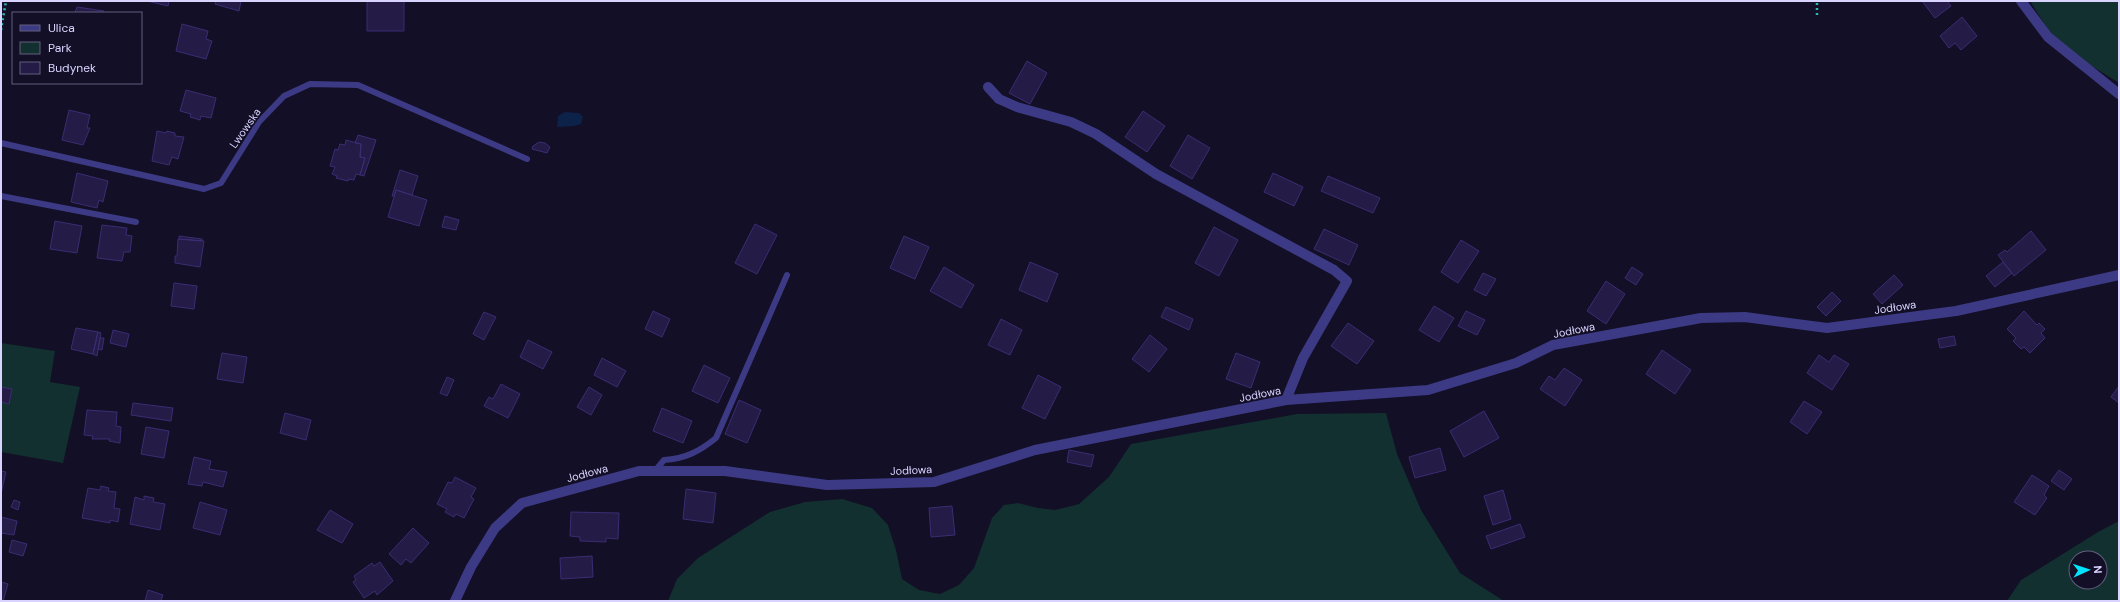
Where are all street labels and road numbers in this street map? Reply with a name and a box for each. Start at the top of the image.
street label: Lwowska [226,105,264,151]
street label: Jodłowa [1873,297,1917,317]
street label: Jodłowa [1552,319,1596,341]
street label: Jodłowa [1238,383,1282,405]
street label: Jodłowa [565,461,609,485]
street label: Jodłowa [890,462,932,478]

